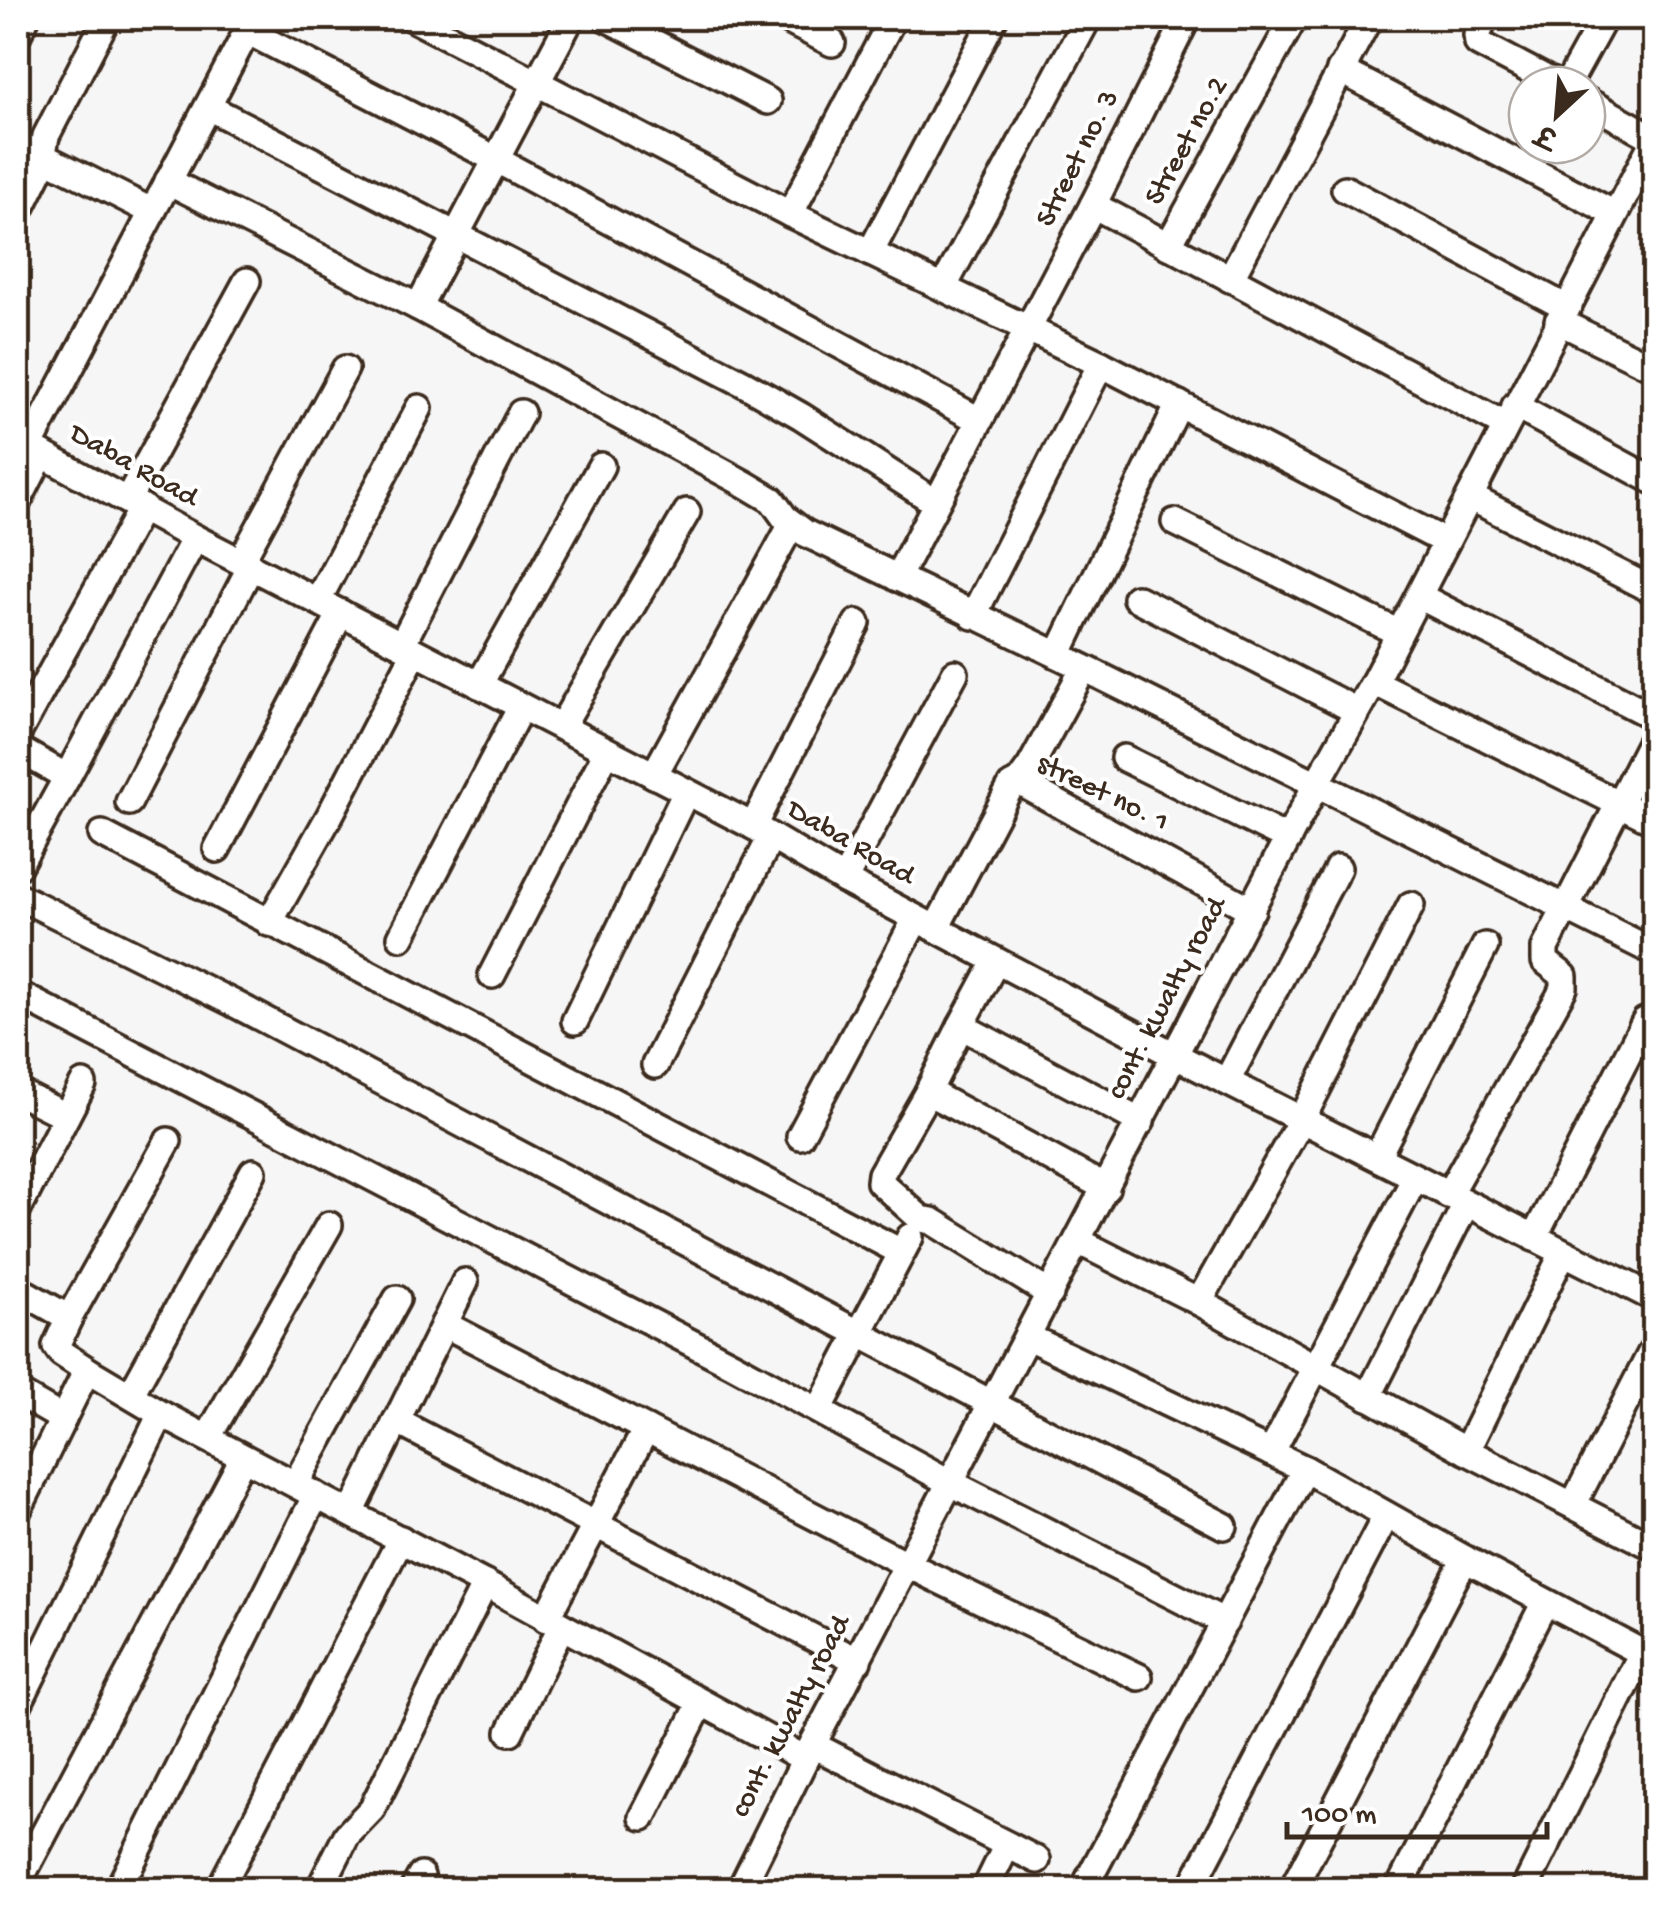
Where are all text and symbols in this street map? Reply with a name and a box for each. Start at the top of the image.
north arrow [1507,65,1607,165]
street label: Street no.2 [1138,72,1238,212]
street label: Street no. 3 [1030,85,1128,233]
text: उ [1530,113,1566,154]
street label: Daba Road [61,416,205,518]
street label: street no. 1 [1030,747,1174,841]
street label: Daba Road [778,793,922,896]
street label: cont. kwalty road [1100,890,1237,1106]
street label: cont. kwalty road [724,1608,861,1824]
scale bar [1287,1777,1547,1839]
text: 100 m [1301,1799,1377,1834]

